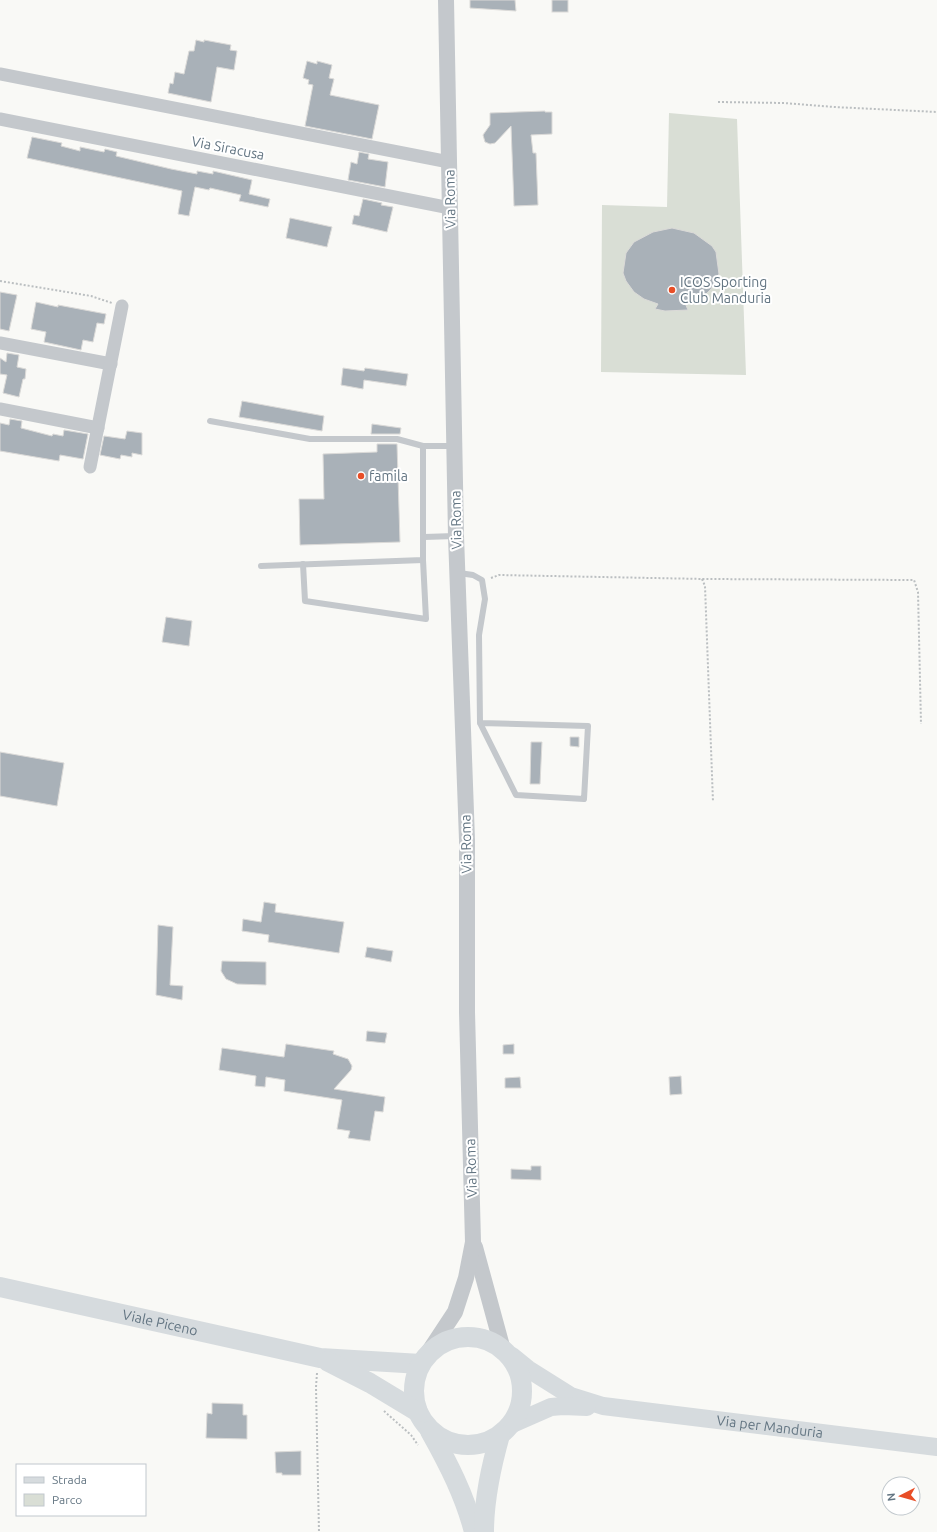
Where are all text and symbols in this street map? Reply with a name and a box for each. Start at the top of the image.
street label: Via Siracusa [190,133,266,163]
street label: Via Roma [441,169,459,229]
place label: ICOS Sporting Club Manduria [680,274,771,306]
marker: ICOS Sporting Club Manduria [667,285,677,295]
place label: famila [369,468,408,484]
marker: famila [356,471,366,481]
street label: Via Roma [447,490,465,550]
street label: Via Roma [457,814,475,874]
street label: Via Roma [462,1138,480,1198]
street label: Viale Piceno [121,1306,199,1339]
street label: Via per Manduria [716,1412,824,1441]
legend [16,1464,146,1516]
text: Strada [52,1473,87,1486]
north arrow [881,1476,921,1516]
text: N [885,1492,897,1502]
text: Parco [52,1493,82,1506]

